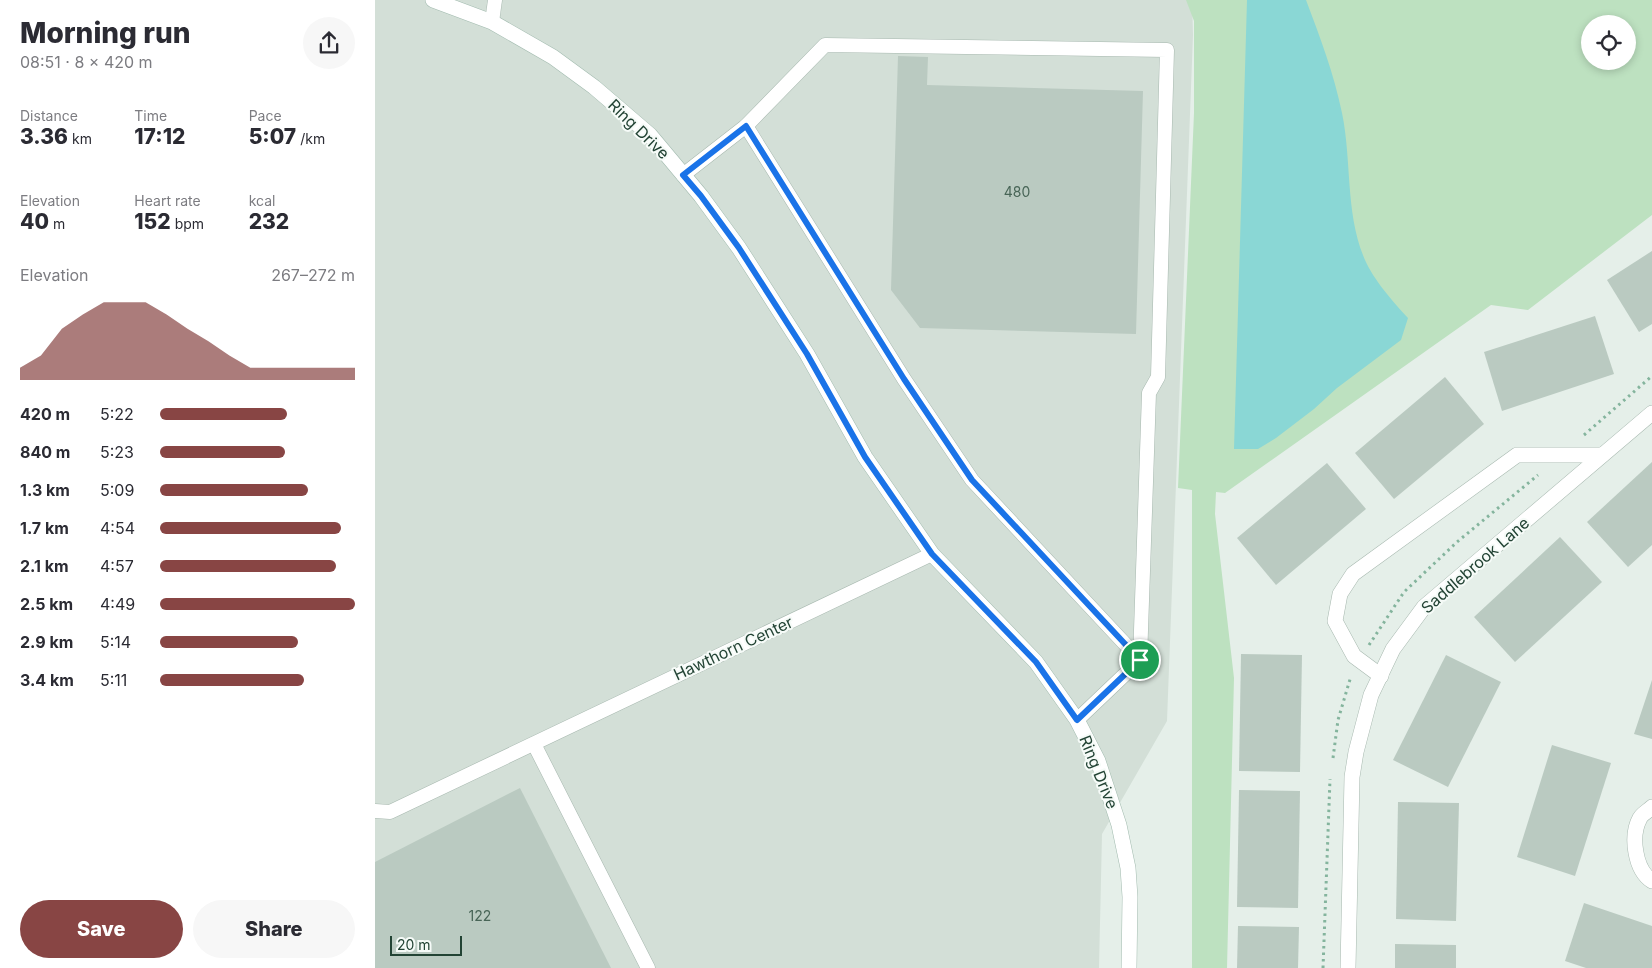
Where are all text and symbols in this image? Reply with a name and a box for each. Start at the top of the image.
map controls [1581,15,1636,70]
button: locate [1581,15,1636,70]
text: Morning run [20,16,190,50]
button: share [303,17,355,69]
text: 08:51 · 8 × 420 m [20,52,153,72]
street label: Ring Drive [604,95,674,163]
text: Distance [20,107,78,124]
text: Time [134,107,167,124]
text: Pace [249,107,282,124]
text: 3.36 [20,124,68,149]
text: 17:12 [134,124,185,149]
text: 5:07 [249,124,296,149]
text: km [68,130,92,147]
text: /km [296,130,325,147]
house number: 480 [1004,183,1030,200]
text: Elevation [20,192,80,209]
text: Heart rate [134,192,201,209]
text: kcal [249,192,275,209]
text: 40 [20,209,49,234]
text: 152 [134,209,171,234]
text: 232 [249,209,289,234]
text: m [49,215,65,232]
text: bpm [171,215,204,232]
text: Elevation [20,265,89,285]
text: 267–272 m [271,265,355,285]
text: 420 m [20,404,70,424]
text: 5:22 [100,404,134,424]
text: 840 m [20,442,70,462]
text: 5:23 [100,442,134,462]
text: 1.3 km [20,480,70,500]
text: 5:09 [100,480,134,500]
street label: Saddlebrook Lane [1417,513,1533,617]
text: 1.7 km [20,518,69,538]
text: 4:54 [100,518,135,538]
text: 2.1 km [20,556,69,576]
text: 4:57 [100,556,134,576]
text: 2.5 km [20,594,73,614]
text: 4:49 [100,594,135,614]
street label: Hawthorn Center [670,612,796,684]
text: 2.9 km [20,632,73,652]
text: 5:14 [100,632,131,652]
pin [1119,639,1161,681]
icon: arrive [1126,646,1154,674]
text: 3.4 km [20,670,74,690]
text: 5:11 [100,670,127,690]
street label: Ring Drive [1075,732,1123,812]
button: Save [20,900,183,958]
button: Share [193,900,355,958]
house number: 122 [469,907,491,924]
scale bar [390,933,463,956]
text: 20 m [397,936,431,953]

